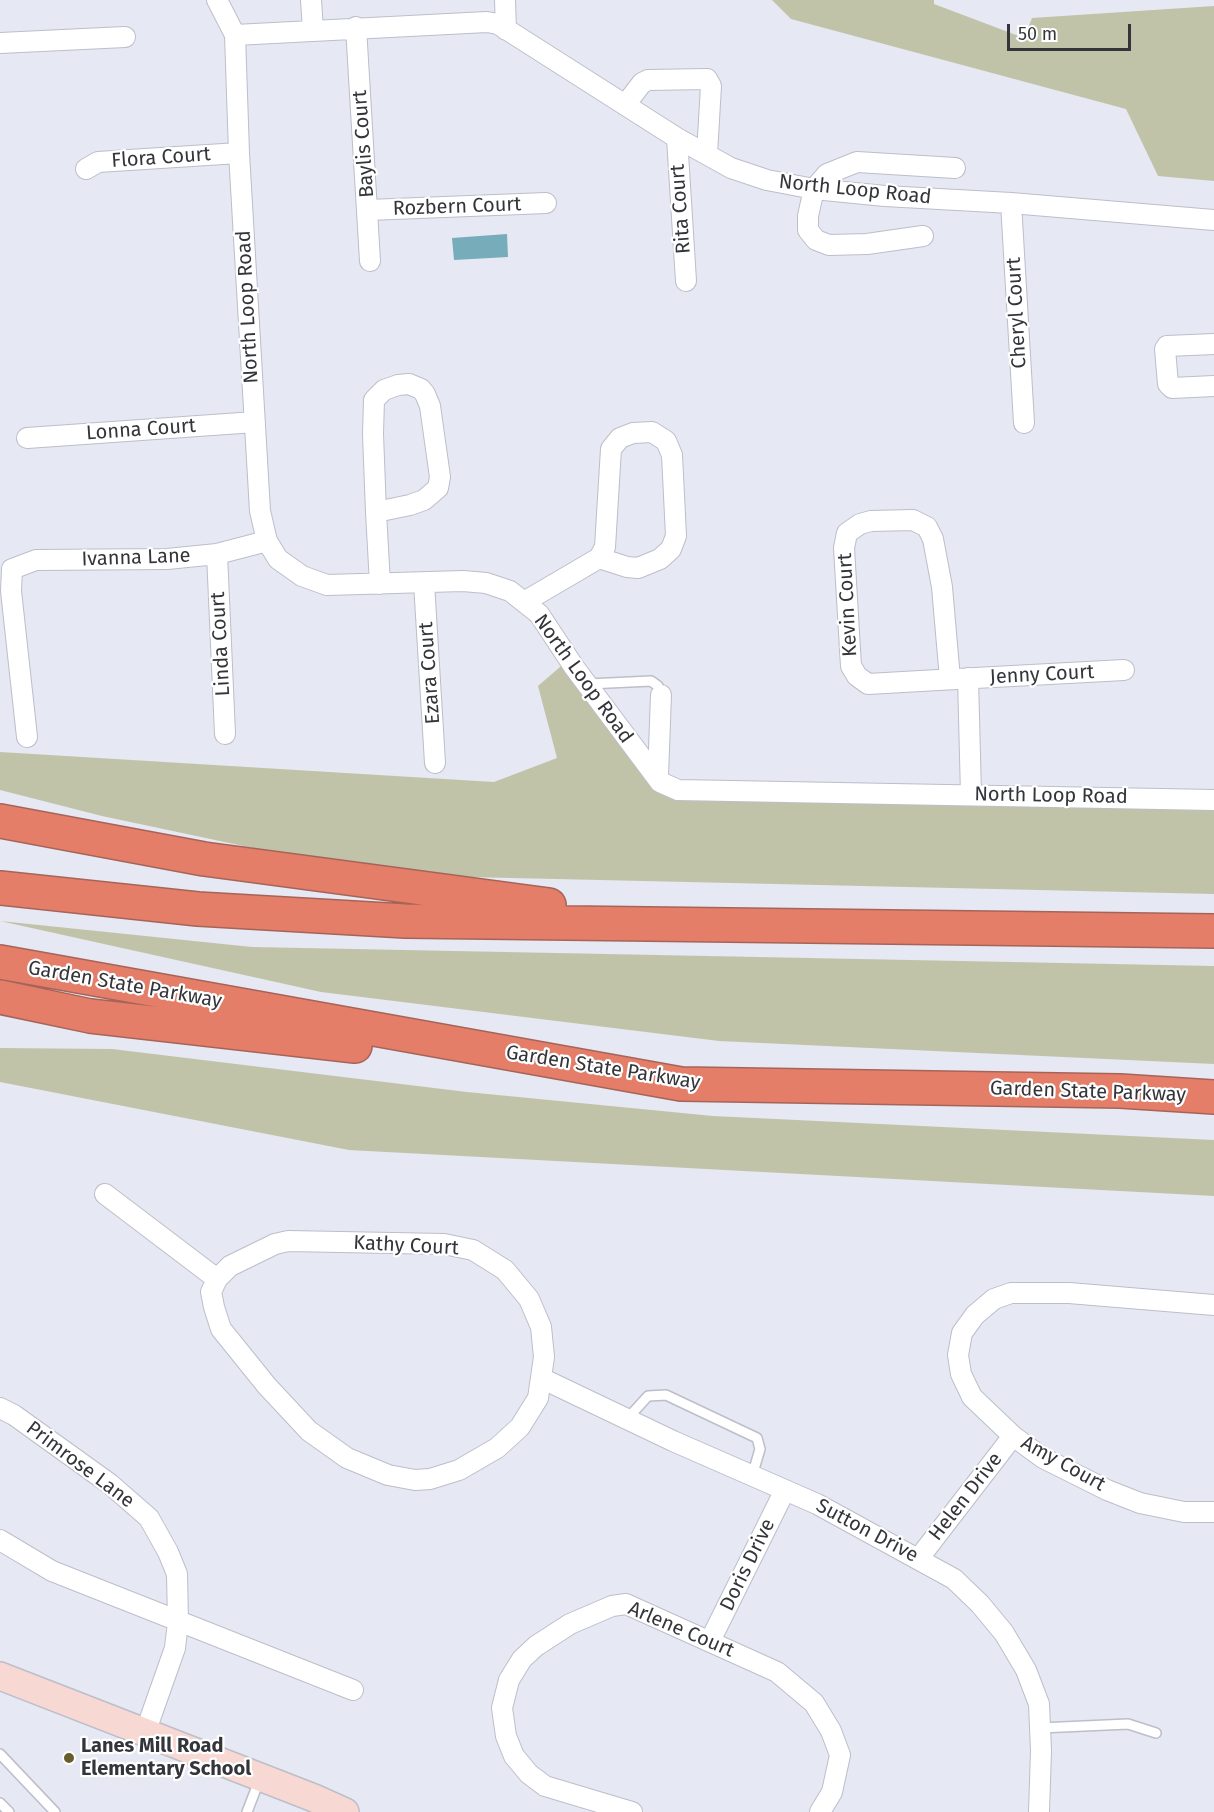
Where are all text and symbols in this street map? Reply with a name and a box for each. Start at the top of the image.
scale bar [1010,12,1134,50]
text: 50 m [1018,23,1057,45]
street label: Baylis Court [348,89,380,199]
street label: Flora Court [111,143,211,173]
street label: Rita Court [666,163,696,255]
street label: North Loop Road [777,170,933,210]
street label: Rozbern Court [392,193,522,221]
street label: North Loop Road [232,230,264,384]
street label: Cheryl Court [1002,257,1032,369]
street label: Lonna Court [85,414,197,446]
street label: Ivanna Lane [81,544,191,572]
street label: Kevin Court [833,553,863,657]
street label: Linda Court [206,591,236,697]
street label: North Loop Road [528,610,638,748]
street label: Ezara Court [414,621,446,725]
street label: Jenny Court [989,660,1095,690]
street label: North Loop Road [974,783,1128,809]
street label: Garden State Parkway [26,956,224,1014]
street label: Garden State Parkway [504,1041,702,1095]
street label: Garden State Parkway [989,1077,1187,1107]
street label: Kathy Court [353,1231,459,1261]
street label: Primrose Lane [21,1417,139,1513]
street label: Amy Court [1017,1431,1109,1497]
street label: Helen Drive [924,1448,1008,1546]
street label: Sutton Drive [812,1494,922,1568]
street label: Doris Drive [715,1515,781,1615]
street label: Arlene Court [624,1597,738,1663]
place label: Lanes Mill Road Elementary School [81,1734,251,1781]
marker: Lanes Mill Road Elementary School [62,1751,76,1765]

